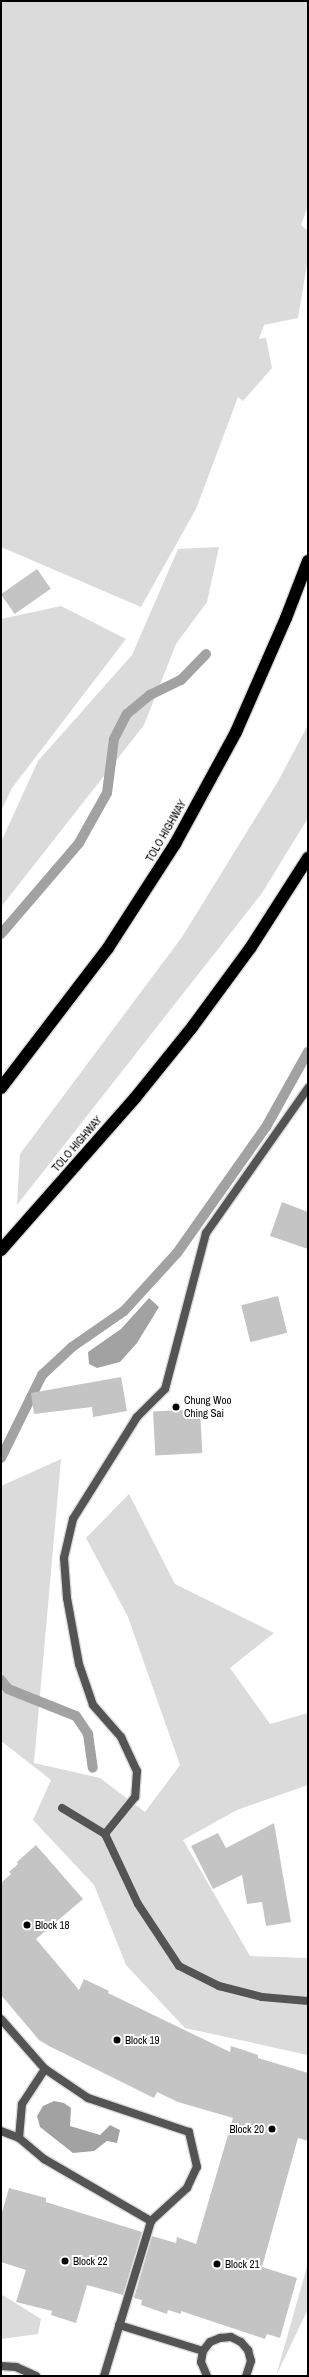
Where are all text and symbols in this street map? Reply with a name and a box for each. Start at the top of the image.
street label: TOLO HIGHWAY [143,798,189,864]
street label: TOLO HIGHWAY [49,1114,105,1174]
place label: Chung Woo Ching Sai [184,1394,231,1420]
marker: Chung Woo Ching Sai [171,1402,181,1412]
place label: Block 18 [35,1918,70,1932]
marker: Block 18 [22,1920,32,1930]
place label: Block 19 [125,2033,160,2047]
marker: Block 19 [112,2035,122,2045]
place label: Block 20 [229,2122,264,2136]
marker: Block 20 [267,2124,277,2134]
place label: Block 22 [73,2254,108,2268]
marker: Block 22 [60,2256,70,2266]
place label: Block 21 [225,2257,260,2271]
marker: Block 21 [212,2259,222,2269]

